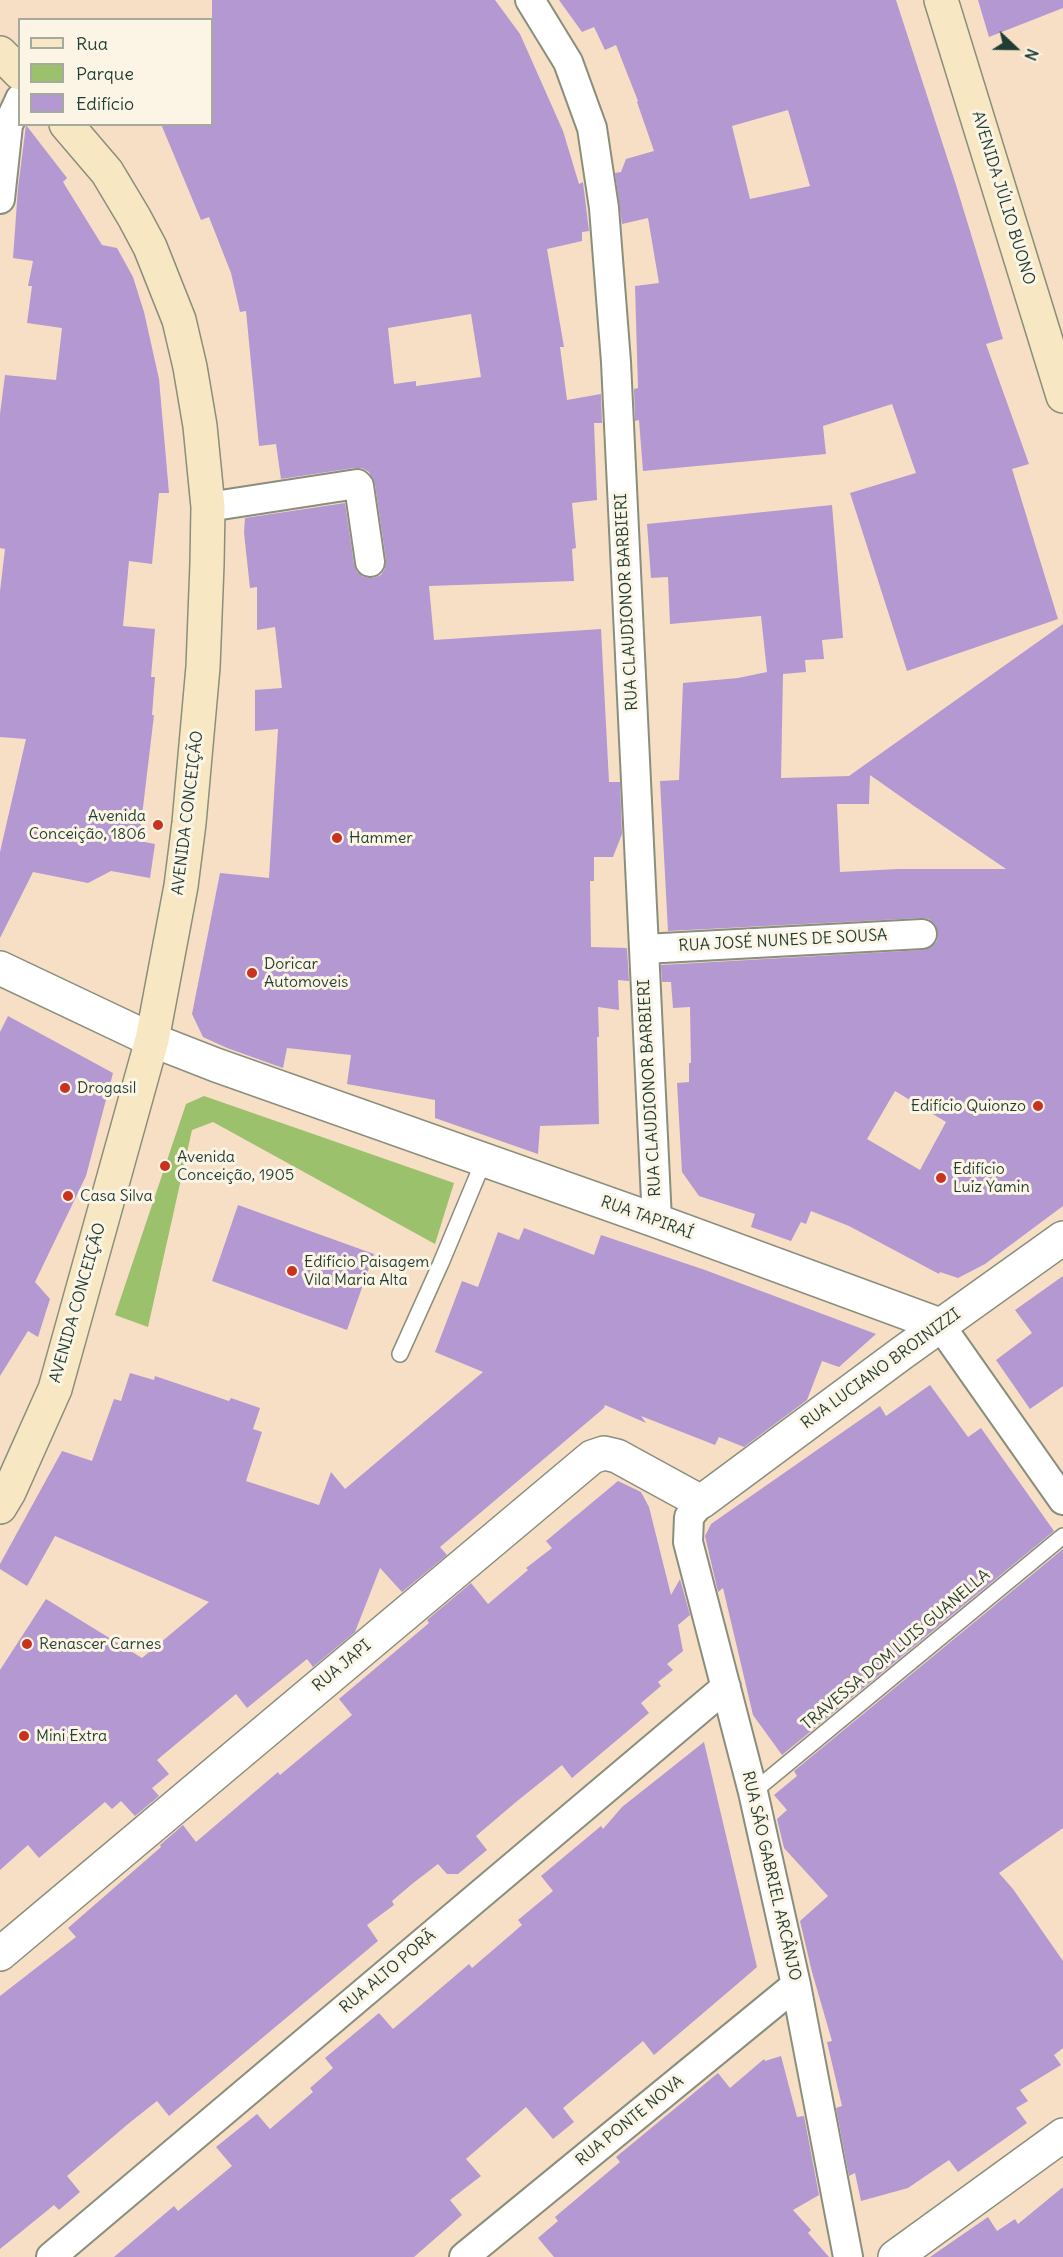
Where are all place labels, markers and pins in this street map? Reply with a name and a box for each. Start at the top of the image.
place label: Avenida Conceição, 1806 [29,806,146,844]
marker: Avenida Conceição, 1806 [151,818,165,832]
place label: Hammer [349,828,413,848]
marker: Hammer [330,831,344,845]
place label: Doricar Automoveis [264,954,348,992]
marker: Doricar Automoveis [245,966,259,980]
place label: Drogasil [77,1078,136,1098]
marker: Drogasil [58,1081,72,1095]
place label: Edifício Quionzo [911,1096,1026,1116]
marker: Edifício Quionzo [1031,1099,1045,1113]
place label: Avenida Conceição, 1905 [177,1147,294,1185]
marker: Avenida Conceição, 1905 [158,1159,172,1173]
place label: Edifício Luíz Yamin [953,1159,1030,1197]
marker: Edifício Luíz Yamin [934,1171,948,1185]
place label: Casa Silva [80,1186,153,1206]
marker: Casa Silva [61,1189,75,1203]
place label: Edifício Paisagem Vila Maria Alta [304,1252,429,1290]
marker: Edifício Paisagem Vila Maria Alta [285,1264,299,1278]
place label: Renascer Carnes [39,1634,161,1654]
marker: Renascer Carnes [20,1637,34,1651]
place label: Mini Extra [36,1726,107,1746]
marker: Mini Extra [17,1729,31,1743]

